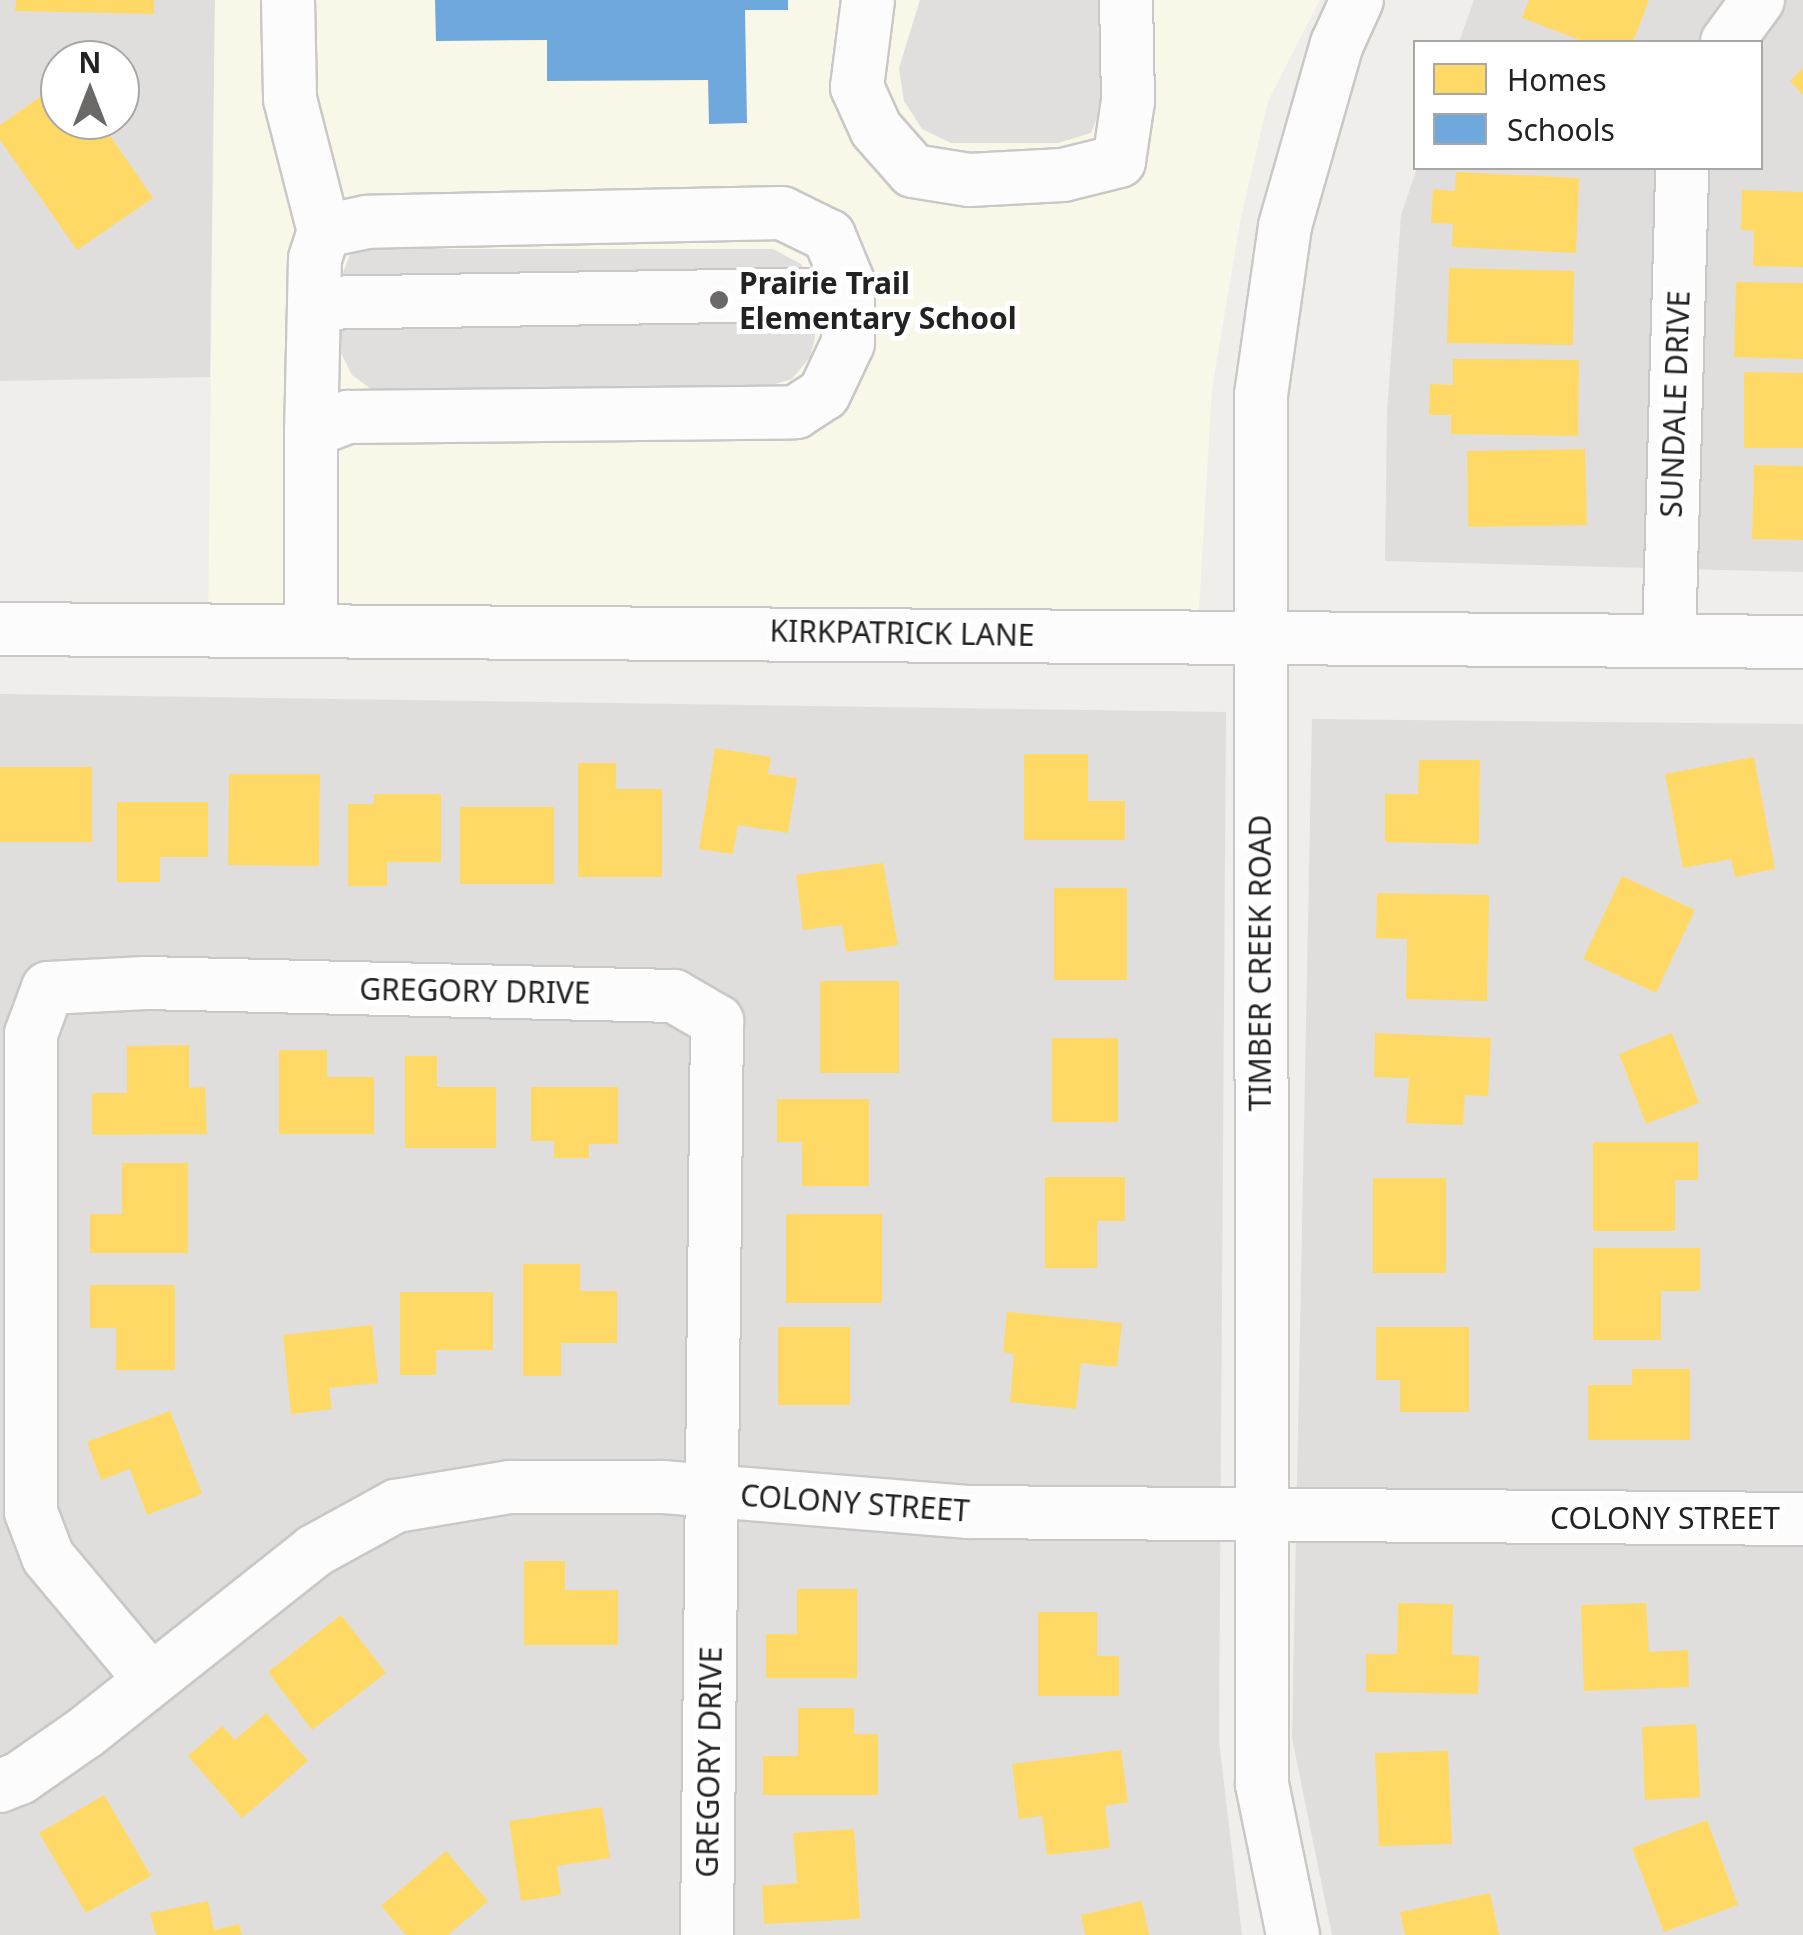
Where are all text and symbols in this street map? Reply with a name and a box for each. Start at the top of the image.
north arrow [40,40,140,140]
legend [1413,40,1763,170]
text: N [79,43,101,81]
text: Homes [1507,59,1607,100]
text: Schools [1507,109,1615,150]
place label: Prairie Trail Elementary School [739,265,1017,336]
marker: Prairie Trail Elementary School [708,289,730,311]
street label: SUNDALE DRIVE [1653,290,1697,518]
street label: KIRKPATRICK LANE [769,613,1035,653]
street label: TIMBER CREEK ROAD [1242,815,1278,1111]
street label: GREGORY DRIVE [359,971,591,1011]
street label: COLONY STREET [739,1477,971,1529]
street label: COLONY STREET [1550,1500,1780,1536]
street label: GREGORY DRIVE [689,1646,729,1878]

